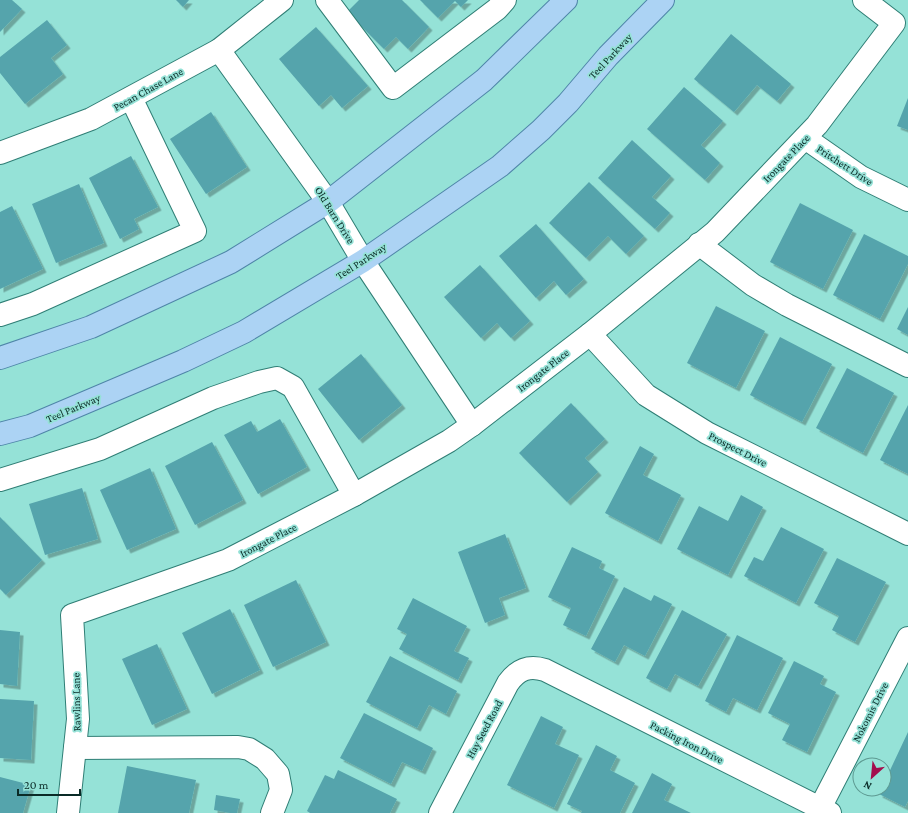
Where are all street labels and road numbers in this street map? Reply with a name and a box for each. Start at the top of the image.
street label: Teel Parkway [586,30,635,82]
street label: Pecan Chase Lane [111,65,185,113]
street label: Irongate Place [760,131,813,185]
street label: Pritchett Drive [815,142,875,188]
street label: Old Barn Drive [313,184,357,246]
street label: Teel Parkway [334,240,390,283]
street label: Irongate Place [515,346,572,395]
street label: Teel Parkway [44,391,103,426]
street label: Prospect Drive [706,429,769,470]
street label: Irongate Place [238,520,299,560]
street label: Rawlins Lane [69,672,83,731]
street label: Nokomis Drive [850,680,890,744]
street label: Hay Seed Road [464,698,505,761]
street label: Packing Iron Drive [648,718,726,767]

